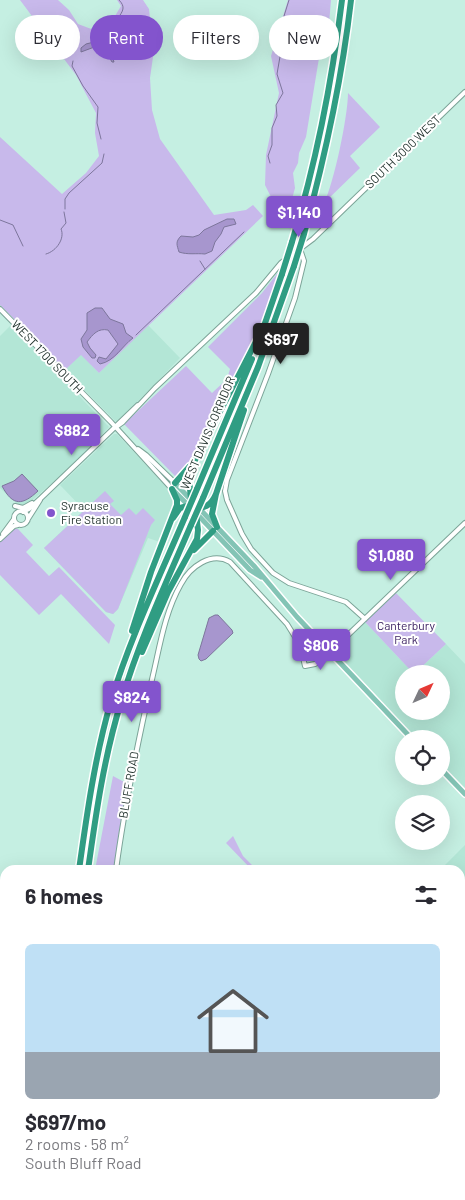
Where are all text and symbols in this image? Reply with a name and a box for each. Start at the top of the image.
chip: Buy [15,15,80,60]
chip: Rent [90,15,163,60]
chip: Filters [173,15,259,60]
chip: New [269,15,339,60]
street label: SOUTH 3000 WEST [362,112,443,191]
pin: $1,140 [258,196,340,238]
text: $1,140 [277,202,321,221]
street label: WEST 1700 SOUTH [9,317,86,396]
pin: $697 [251,322,311,365]
text: $697 [264,329,298,348]
street label: WEST DAVIS CORRIDOR [177,374,237,491]
pin: $882 [42,414,102,456]
text: $882 [54,420,90,439]
place label: Syracuse Fire Station [61,498,122,526]
marker: Syracuse Fire Station [45,507,57,519]
pin: $1,080 [350,538,432,581]
text: $1,080 [368,545,414,564]
park label: Canterbury Park [377,618,435,646]
pin: $806 [291,628,351,671]
text: $806 [303,635,339,654]
north arrow [395,665,450,720]
map controls [395,665,450,850]
pin: $824 [102,680,162,723]
text: $824 [114,687,150,706]
button: locate [395,730,450,785]
street label: BLUFF ROAD [115,750,141,819]
button: layers [395,795,450,850]
icon: filters [412,881,440,909]
text: 6 homes [25,883,103,908]
icon: home [188,976,278,1066]
text: $697/mo [25,1109,106,1134]
text: 2 rooms · 58 m² [25,1134,129,1153]
text: South Bluff Road [25,1153,142,1172]

